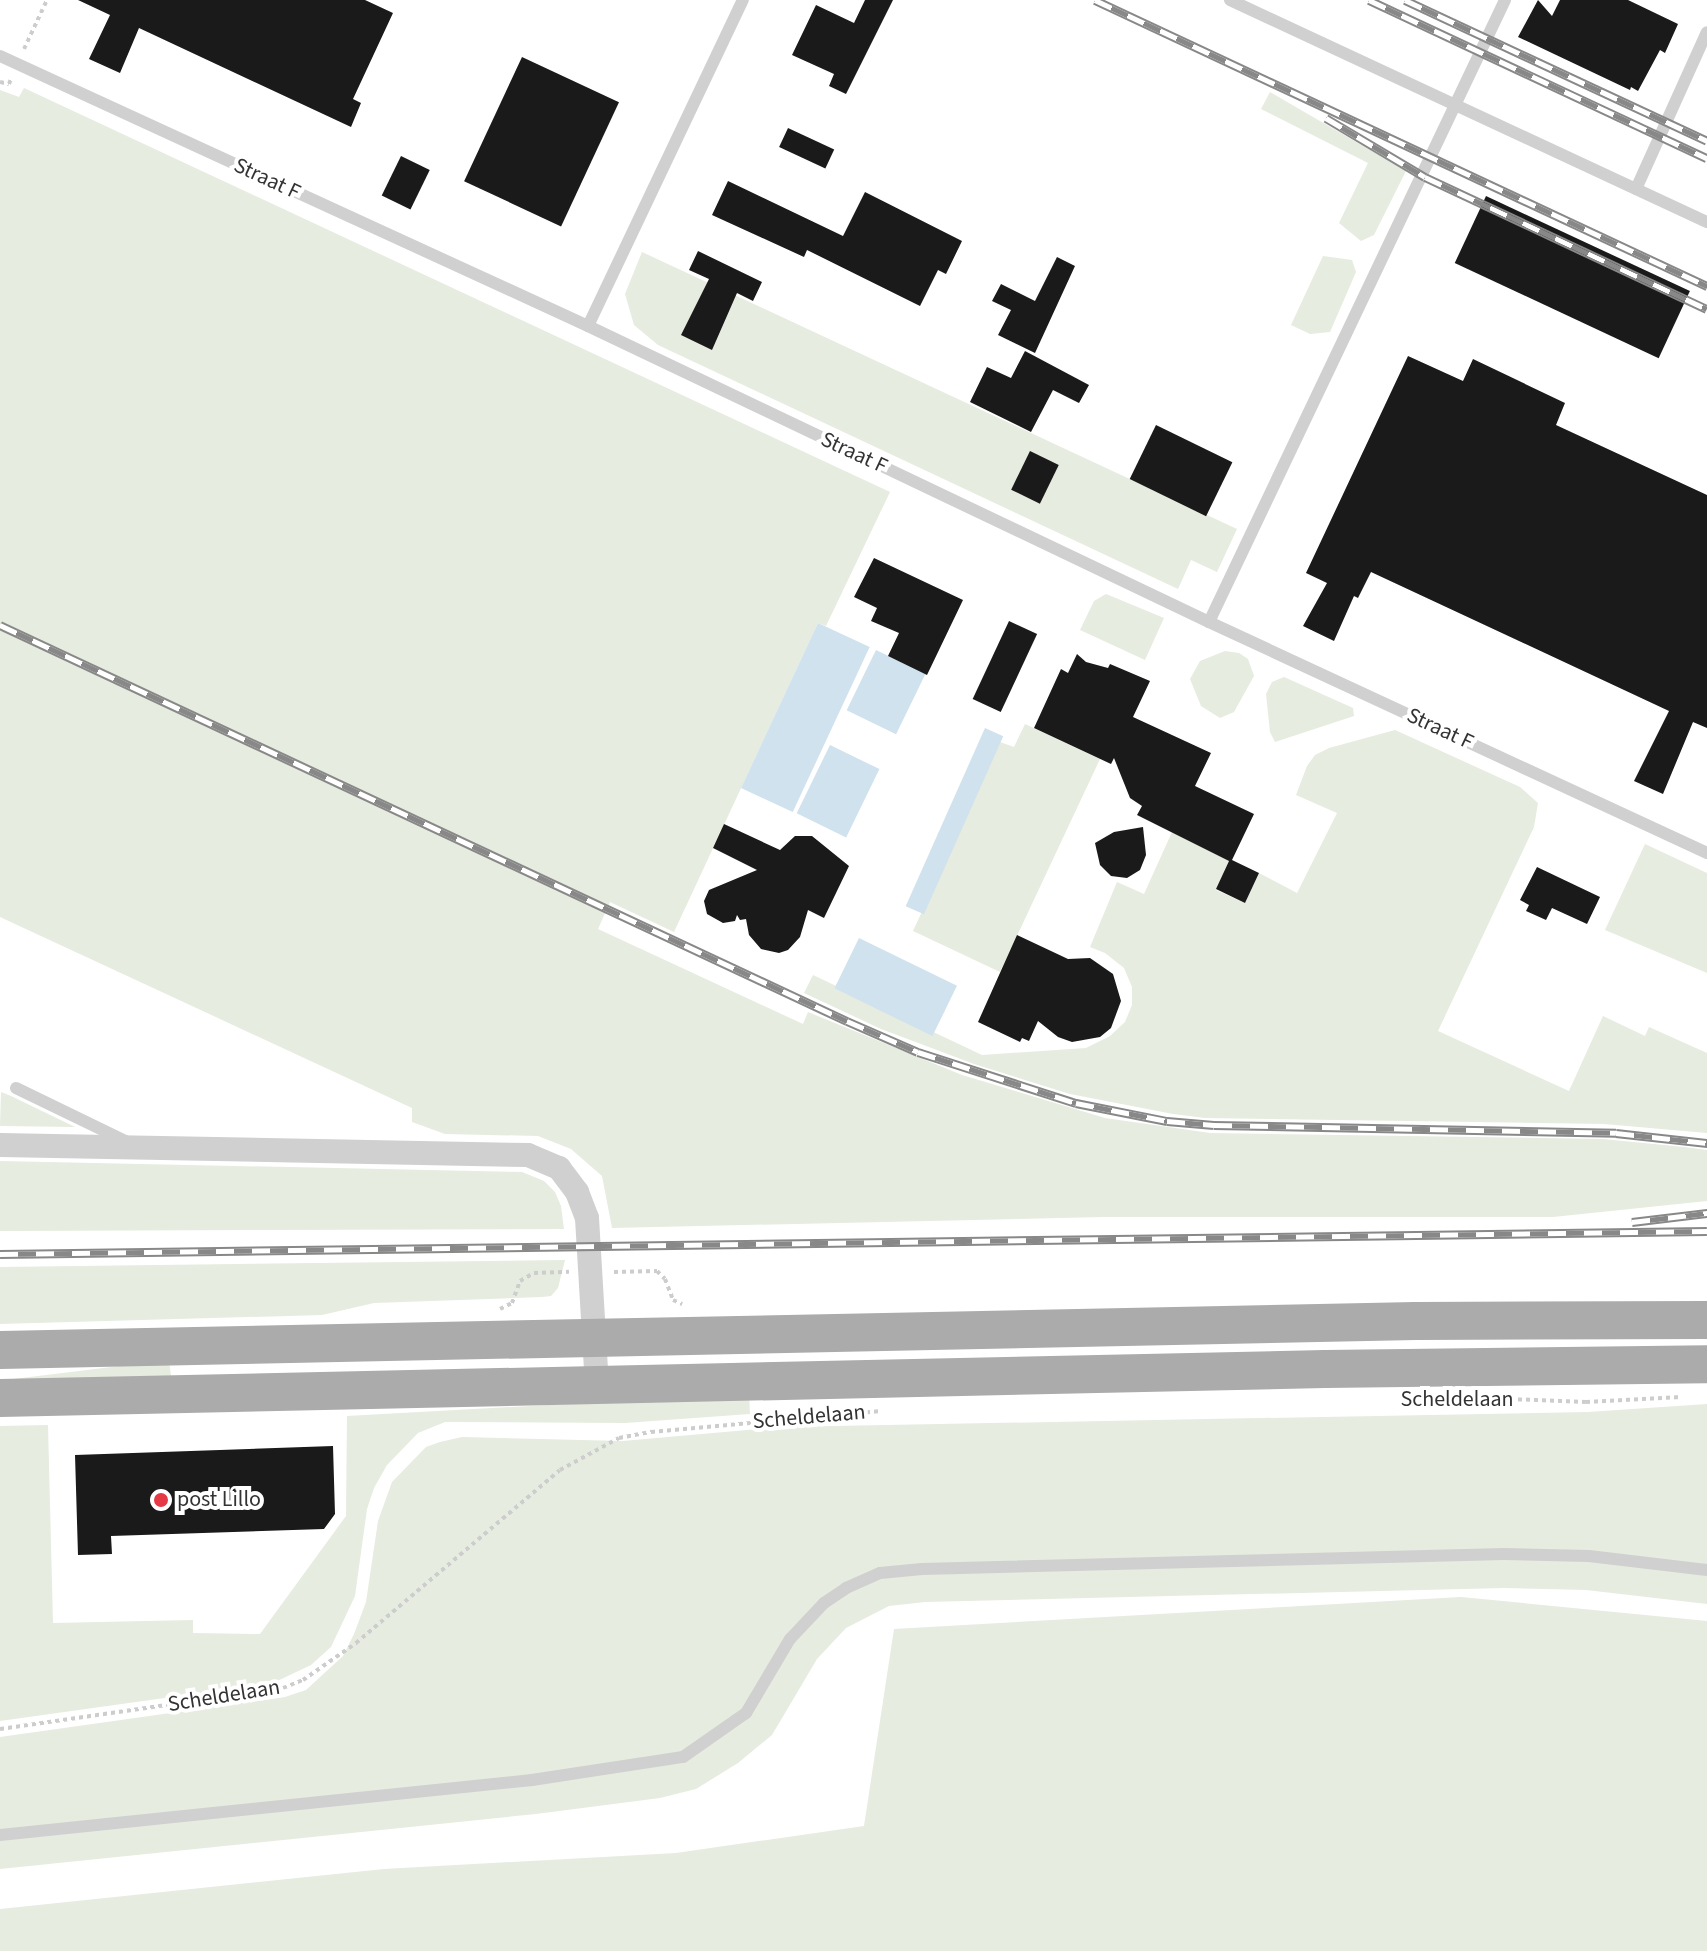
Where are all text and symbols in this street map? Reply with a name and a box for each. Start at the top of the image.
street label: Straat F [230,152,304,206]
street label: Straat F [817,426,891,480]
street label: Straat F [1403,702,1477,756]
street label: Scheldelaan [1400,1387,1514,1413]
street label: Scheldelaan [751,1399,867,1435]
place label: post Lillo [177,1487,261,1513]
marker: post Lillo [152,1491,170,1509]
street label: Scheldelaan [166,1674,282,1718]

